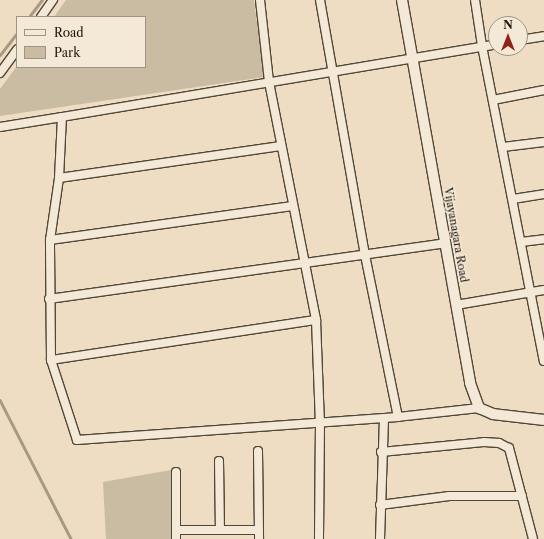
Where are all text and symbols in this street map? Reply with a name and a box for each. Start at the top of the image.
legend [16,16,146,68]
north arrow [488,16,528,56]
text: N [503,18,513,32]
text: Road [54,25,84,40]
text: Park [54,45,80,60]
street label: Vijayanagara Road [441,186,471,284]

